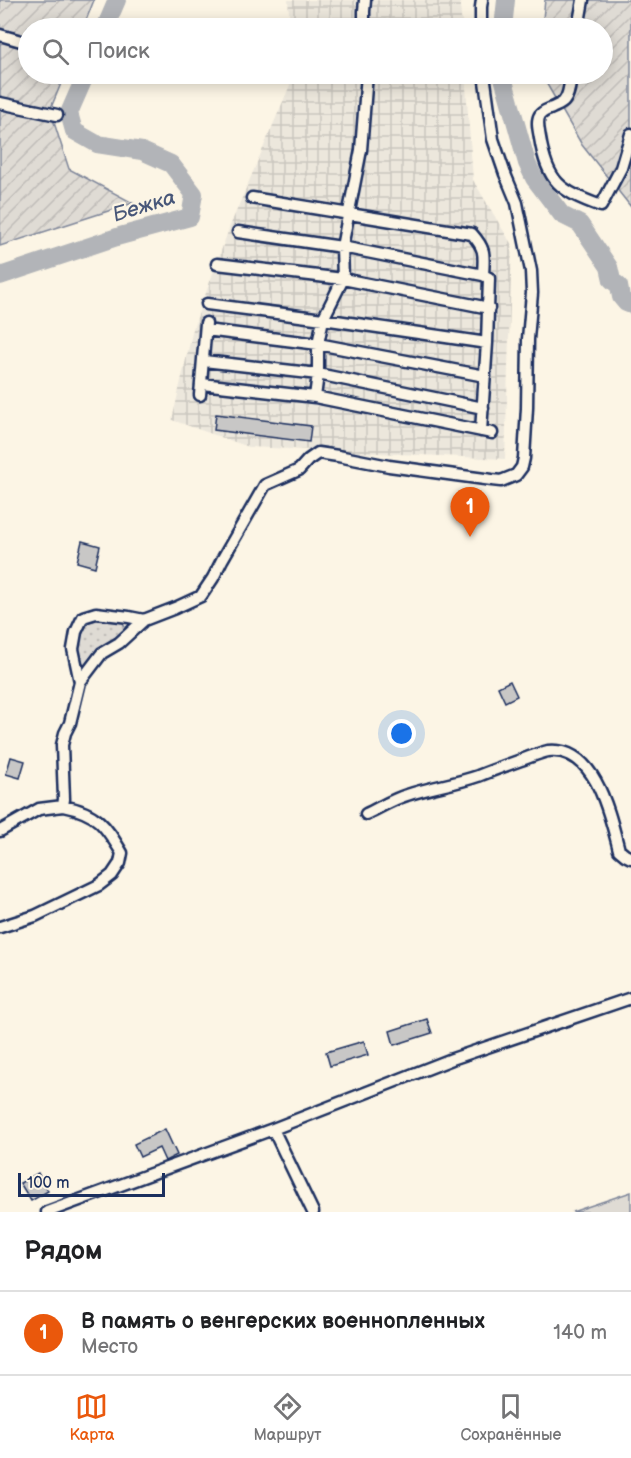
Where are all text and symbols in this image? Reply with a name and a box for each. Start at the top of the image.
search box [18,18,613,84]
icon: search [39,35,72,68]
text: Поиск [87,38,150,65]
water label: Бежка [110,185,178,227]
pin: 1 [450,488,490,537]
your location [387,719,416,748]
scale bar [18,1170,165,1198]
text: 100 m [27,1174,70,1193]
text: Рядом [24,1236,102,1267]
text: В память о венгерских военнопленных [81,1308,485,1335]
text: 1 [39,1321,48,1345]
text: 140 m [553,1321,607,1345]
text: Место [81,1335,138,1359]
tab: Карта [69,1390,115,1445]
tab: Маршрут [253,1390,321,1445]
tab: Сохранённые [460,1390,562,1445]

